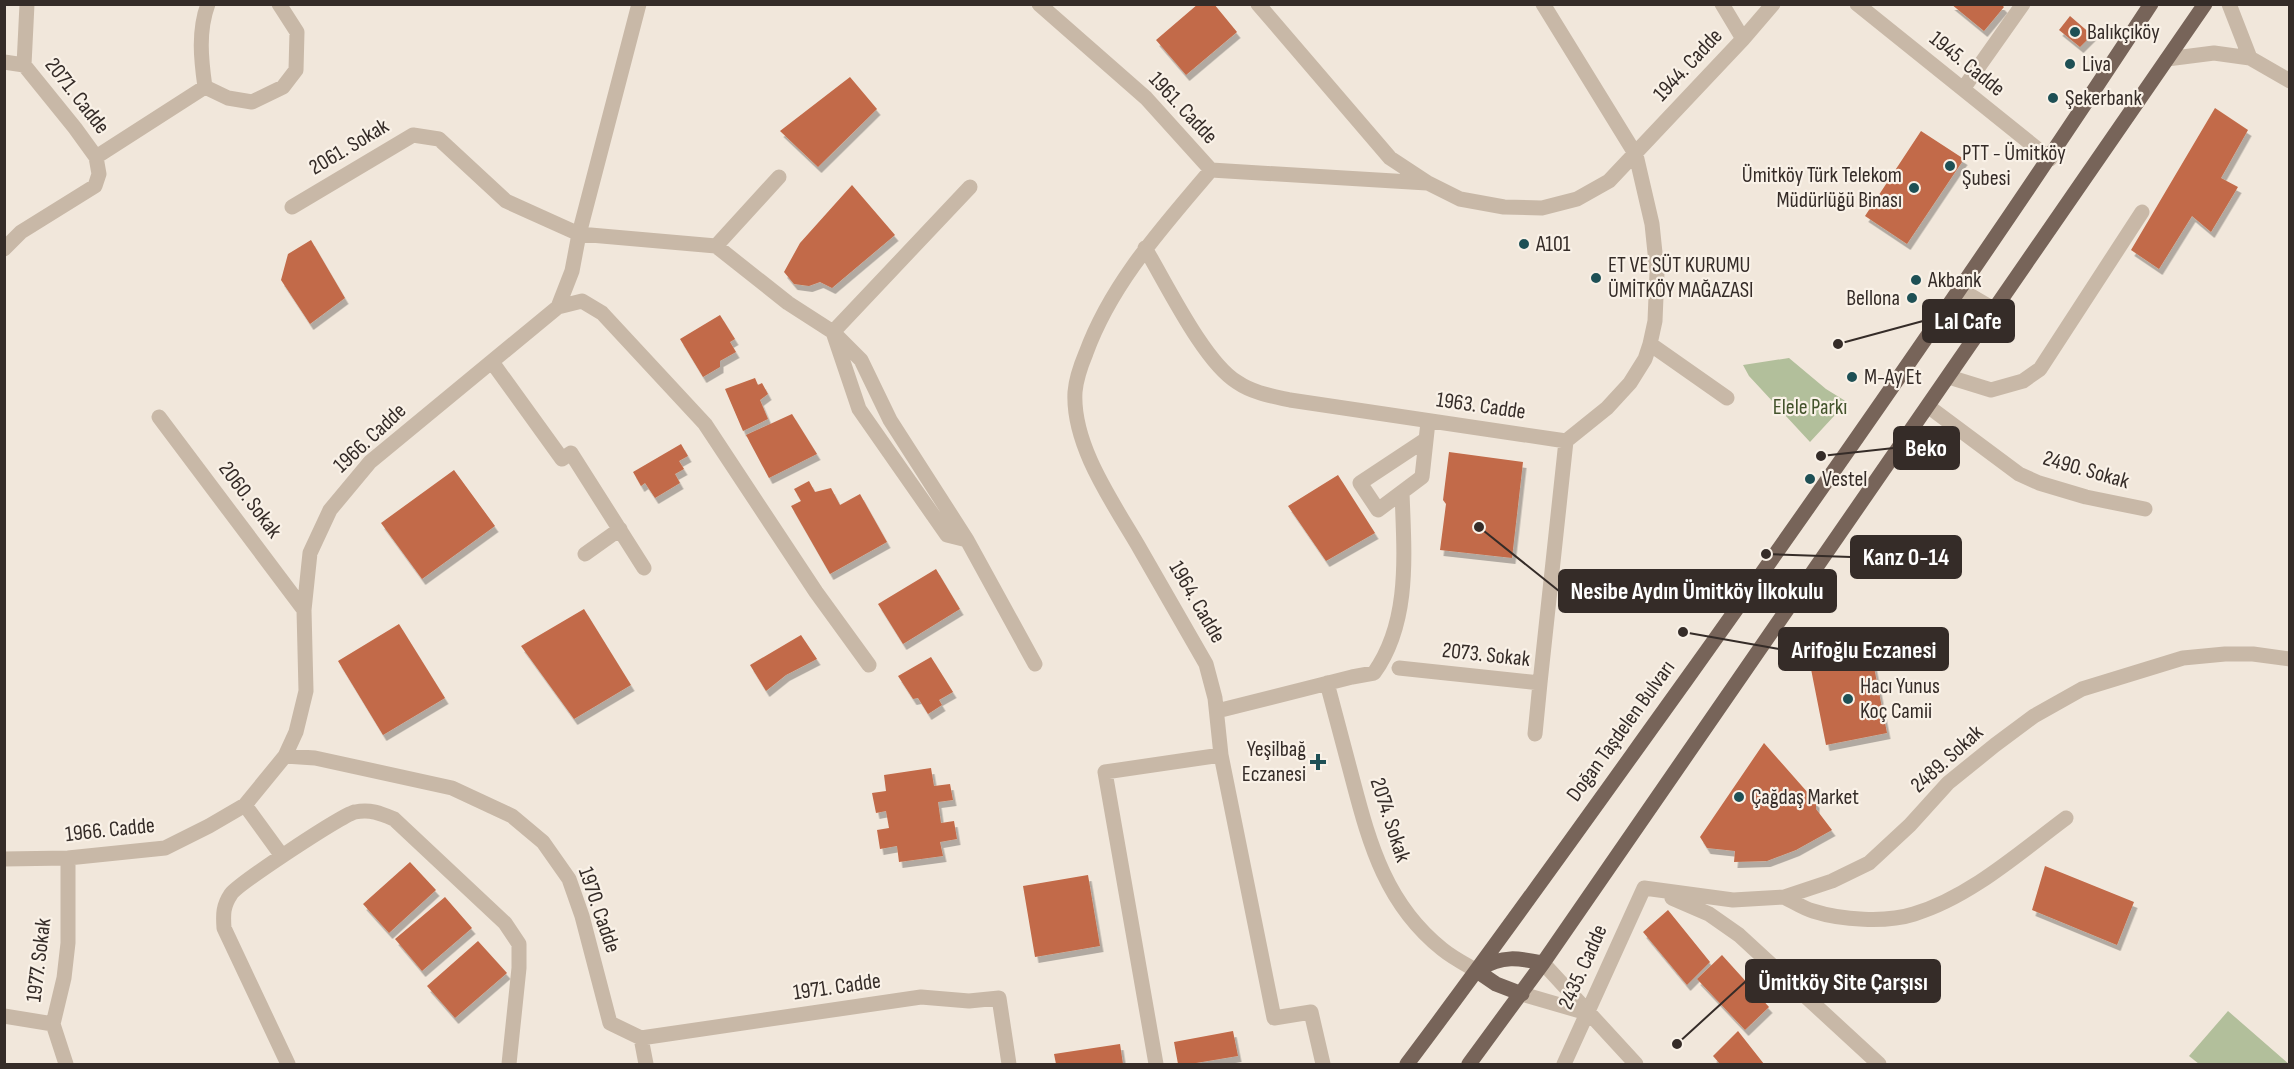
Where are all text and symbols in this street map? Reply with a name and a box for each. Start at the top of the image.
place label: Balıkçıköy [2087,19,2160,46]
street label: 1944. Cadde [1648,23,1728,107]
street label: 1945. Cadde [1924,25,2010,103]
marker: Balıkçıköy [2068,25,2082,39]
place label: Liva [2082,51,2111,78]
street label: 2071. Cadde [39,52,115,140]
marker: Liva [2063,57,2077,71]
street label: 1961. Cadde [1143,66,1223,150]
place label: Şekerbank [2065,85,2142,112]
marker: Şekerbank [2046,91,2060,105]
street label: 2061. Sokak [304,112,394,181]
place label: PTT - Ümitköy Şubesi [1962,140,2066,192]
marker: PTT - Ümitköy Şubesi [1943,159,1957,173]
place label: Ümitköy Türk Telekom Müdürlüğü Binası [1742,162,1902,214]
marker: Ümitköy Türk Telekom Müdürlüğü Binası [1907,181,1921,195]
place label: A101 [1535,231,1571,258]
marker: A101 [1517,237,1531,251]
place label: ET VE SÜT KURUMU ÜMİTKÖY MAĞAZASI [1608,252,1754,304]
place label: Akbank [1927,267,1982,294]
marker: ET VE SÜT KURUMU ÜMİTKÖY MAĞAZASI [1589,271,1603,285]
marker: Akbank [1909,273,1923,287]
place label: Bellona [1846,285,1900,312]
marker: Bellona [1905,291,1919,305]
callout: Lal Cafe [1923,300,2014,342]
text: Lal Cafe [1934,307,2002,336]
place label: M-Ay Et [1864,364,1922,391]
marker: M-Ay Et [1845,370,1859,384]
street label: 1963. Cadde [1435,386,1527,426]
park label: Elele Parkı [1773,394,1847,421]
street label: 1966. Cadde [328,397,412,479]
callout: Beko [1894,427,1959,469]
text: Beko [1905,434,1947,463]
street label: 2490. Sokak [2040,445,2133,495]
street label: 2060. Sokak [212,456,288,544]
place label: Vestel [1822,466,1867,493]
marker: Vestel [1803,472,1817,486]
callout: Kanz 0-14 [1851,536,1961,578]
text: Kanz 0-14 [1863,543,1949,572]
street label: 1964. Cadde [1163,556,1231,648]
callout: Nesibe Aydın Ümitköy İlkokulu [1559,570,1836,612]
text: Nesibe Aydın Ümitköy İlkokulu [1570,577,1824,606]
callout: Arifoğlu Eczanesi [1779,628,1948,670]
text: Arifoğlu Eczanesi [1790,636,1937,665]
street label: 2073. Sokak [1441,637,1532,673]
street label: Doğan Taşdelen Bulvarı [1561,655,1681,807]
place label: Hacı Yunus Koç Camii [1860,673,1940,725]
marker: Hacı Yunus Koç Camii [1841,692,1855,706]
street label: 2489. Sokak [1905,719,1989,799]
place label: Yeşilbağ Eczanesi [1242,736,1306,788]
marker: Yeşilbağ Eczanesi [1311,755,1325,769]
street label: 2074. Sokak [1364,774,1416,866]
place label: Çağdaş Market [1751,784,1859,811]
marker: Çağdaş Market [1732,790,1746,804]
street label: 1966. Cadde [64,812,156,848]
street label: 1970. Cadde [572,864,626,956]
street label: 1977. Sokak [20,916,58,1004]
street label: 2435. Cadde [1552,920,1614,1014]
callout: Ümitköy Site Çarşısı [1746,960,1940,1002]
street label: 1971. Cadde [791,967,883,1007]
text: Ümitköy Site Çarşısı [1758,968,1928,997]

